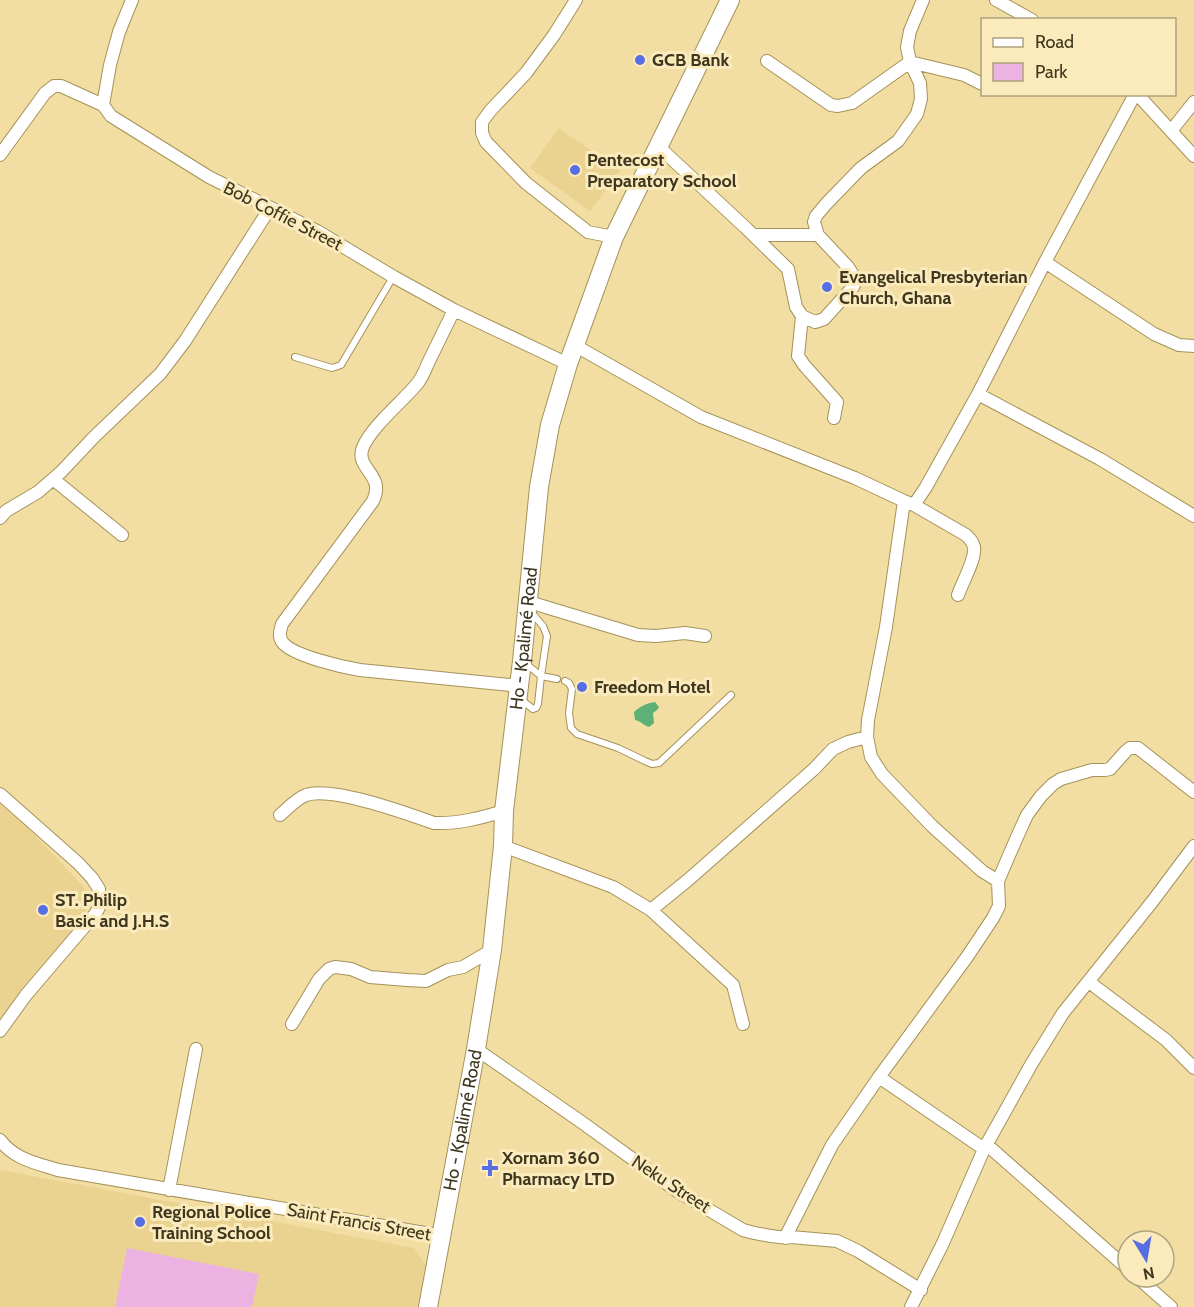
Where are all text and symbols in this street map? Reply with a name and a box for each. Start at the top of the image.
legend [981,18,1176,96]
text: Road [1035,31,1074,53]
place label: GCB Bank [652,49,729,71]
marker: GCB Bank [633,53,647,67]
text: Park [1035,61,1068,83]
place label: Pentecost Preparatory School [587,149,737,192]
marker: Pentecost Preparatory School [568,163,582,177]
street label: Bob Coffie Street [220,177,346,255]
place label: Evangelical Presbyterian Church, Ghana [839,266,1028,309]
marker: Evangelical Presbyterian Church, Ghana [820,280,834,294]
street label: Ho - Kpalimé Road [505,566,542,711]
place label: Freedom Hotel [594,676,711,698]
marker: Freedom Hotel [575,680,589,694]
place label: ST. Philip Basic and J.H.S [55,889,169,932]
marker: ST. Philip Basic and J.H.S [36,903,50,917]
street label: Ho - Kpalimé Road [439,1048,487,1193]
place label: Xornam 360 Pharmacy LTD [501,1147,615,1190]
street label: Neku Street [627,1150,715,1218]
marker: Xornam 360 Pharmacy LTD [483,1161,497,1175]
street label: Saint Francis Street [285,1199,433,1245]
place label: Regional Police Training School [152,1201,271,1244]
marker: Regional Police Training School [133,1215,147,1229]
north arrow [1116,1229,1176,1289]
text: N [1141,1263,1156,1284]

